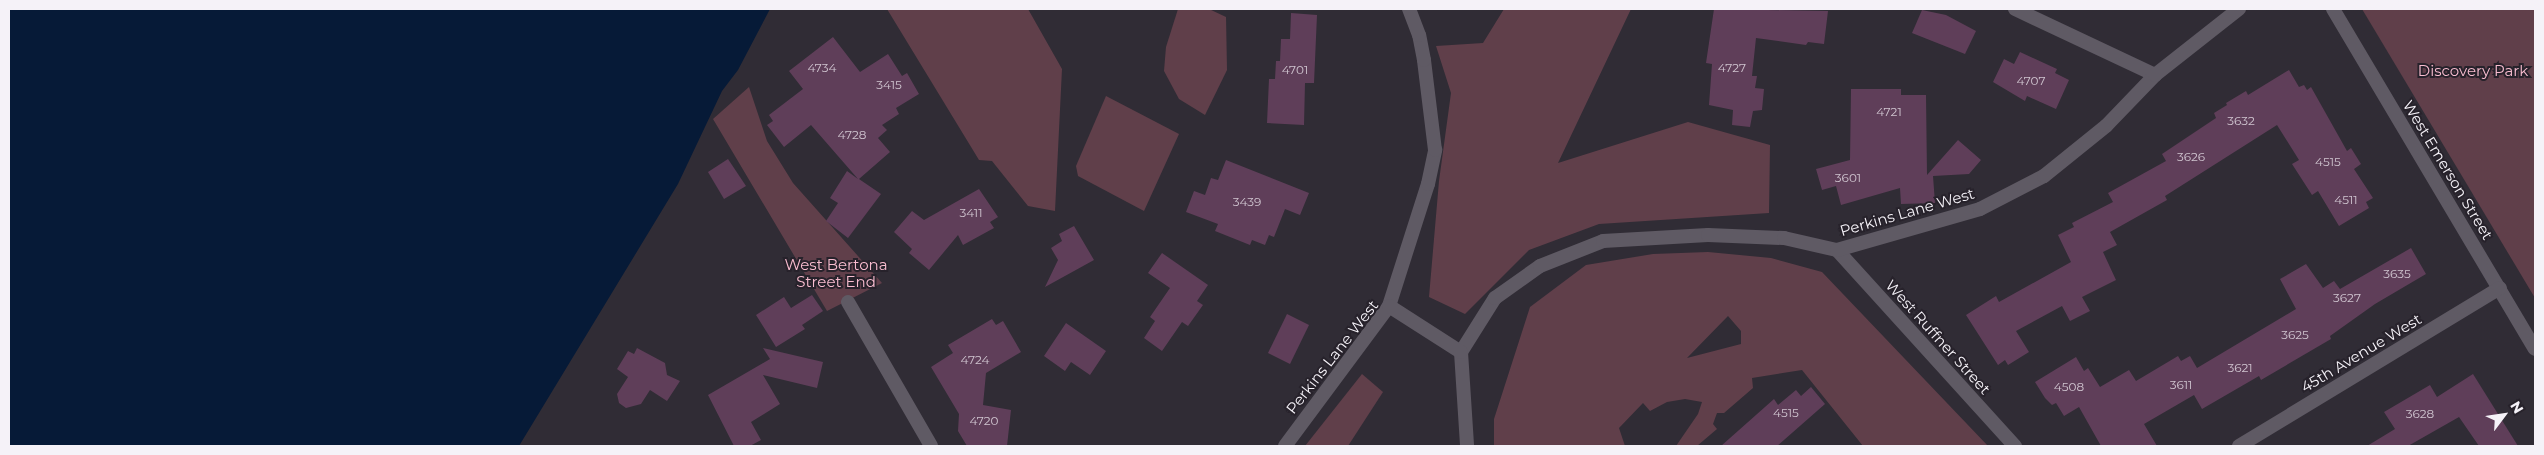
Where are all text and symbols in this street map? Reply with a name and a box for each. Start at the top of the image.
house number: 4734 [808,61,836,75]
house number: 4727 [1718,61,1746,75]
park label: Discovery Park [2418,62,2528,80]
house number: 4701 [1282,63,1308,77]
house number: 4707 [2016,74,2046,88]
house number: 3415 [876,78,902,92]
street label: West Emerson Street [2399,97,2497,243]
house number: 4721 [1876,105,1902,119]
house number: 3632 [2227,114,2255,128]
house number: 4728 [838,128,866,142]
house number: 3626 [2177,150,2205,164]
house number: 4515 [2315,155,2341,169]
house number: 3601 [1835,171,1861,185]
street label: Perkins Lane West [1838,184,1976,240]
house number: 4511 [2334,193,2358,207]
house number: 3439 [1233,195,1261,209]
house number: 3411 [959,206,983,220]
park label: West Bertona Street End [784,255,888,290]
house number: 3635 [2383,267,2411,281]
street label: West Ruffner Street [1882,276,1994,398]
house number: 3627 [2333,291,2361,305]
street label: Perkins Lane West [1282,297,1382,417]
street label: 45th Avenue West [2297,310,2425,396]
house number: 3625 [2281,328,2309,342]
house number: 4724 [961,353,989,367]
house number: 3621 [2227,361,2253,375]
house number: 3611 [2170,378,2192,392]
house number: 4508 [2054,380,2084,394]
north arrow [2479,390,2529,440]
text: N [2506,398,2527,417]
house number: 4515 [1773,406,1799,420]
house number: 3628 [2406,407,2434,421]
house number: 4720 [969,414,999,428]

